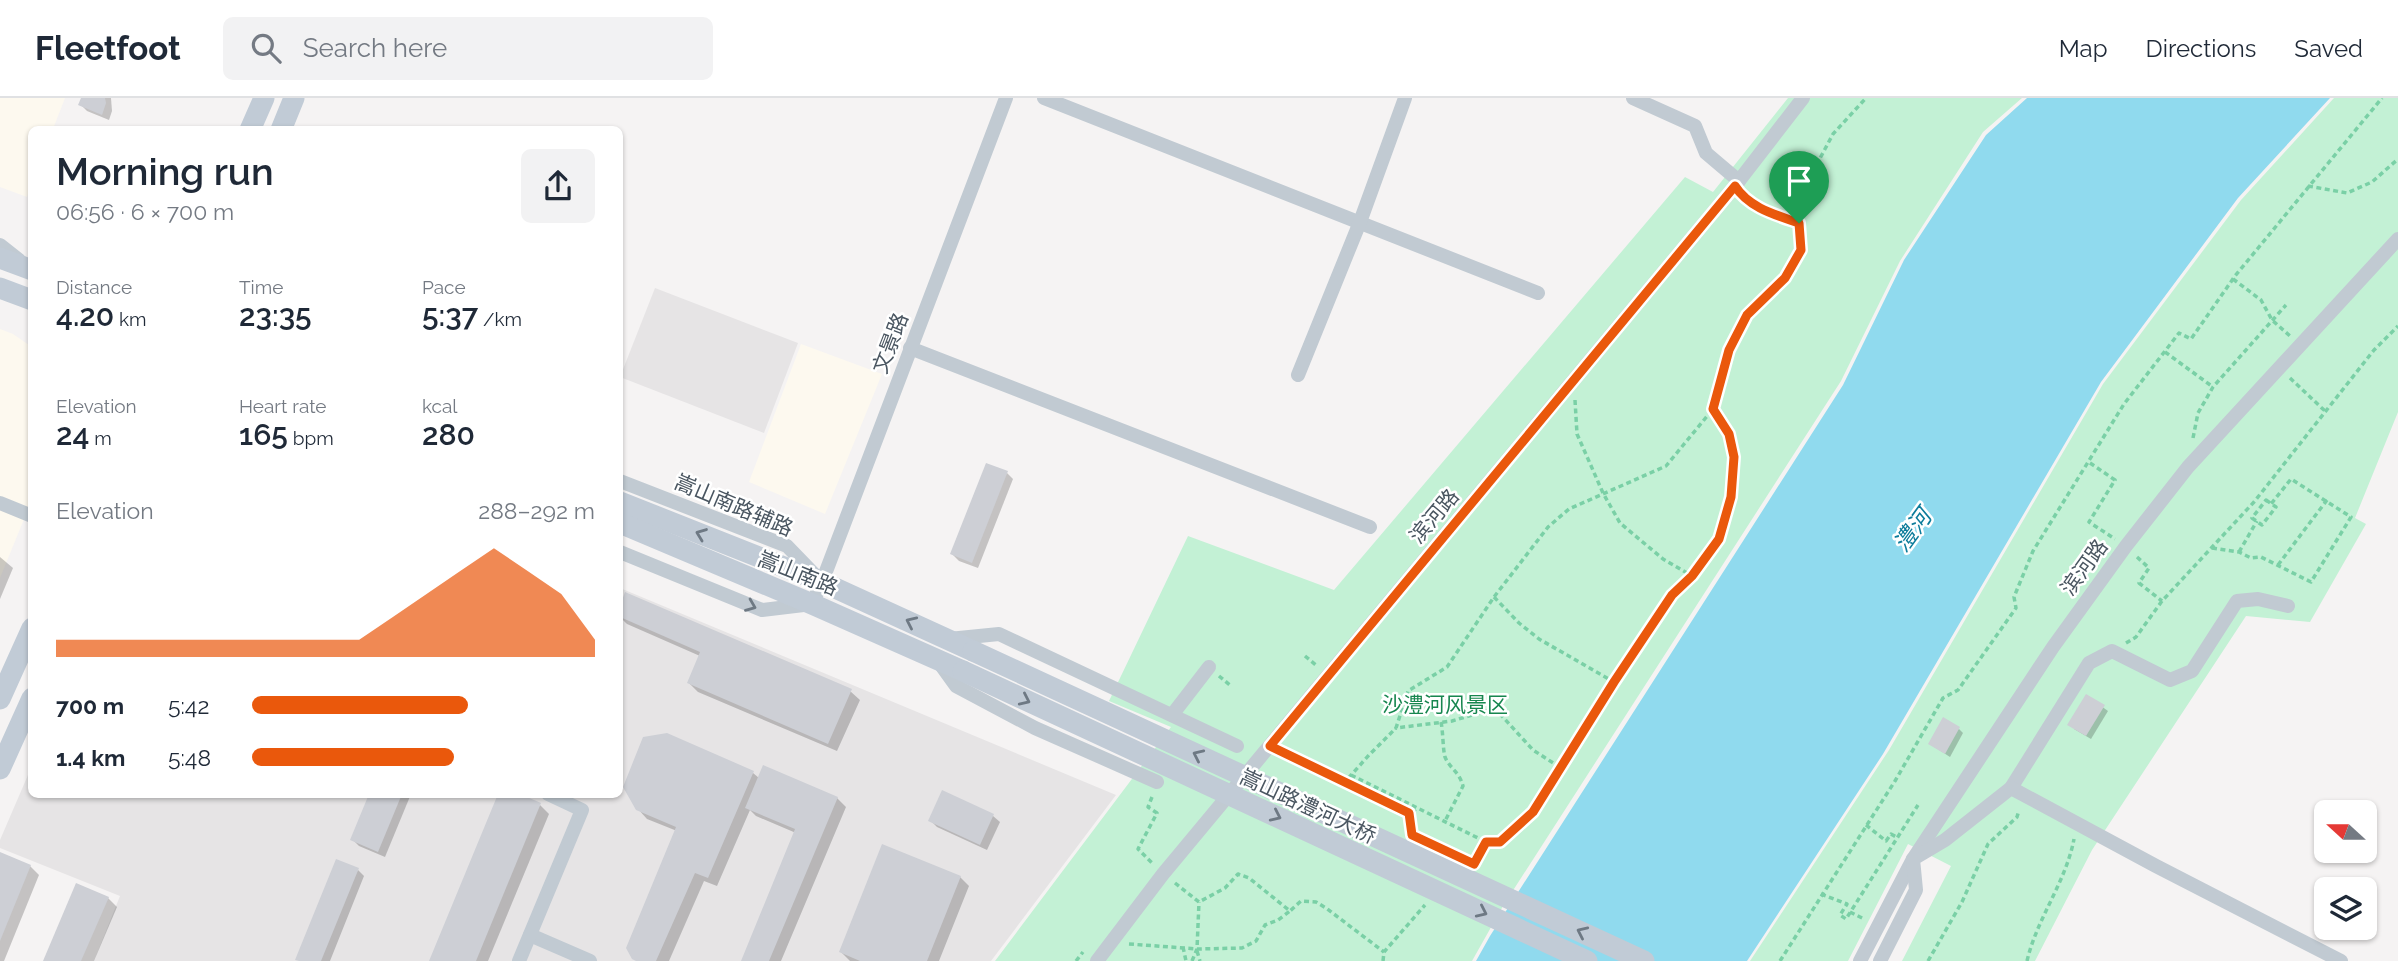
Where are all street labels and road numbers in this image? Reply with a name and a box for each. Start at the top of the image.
street label: 文景路 [867,309,913,377]
street label: 嵩山南路辅路 [671,469,797,541]
street label: 滨河路 [1404,484,1464,548]
street label: 滨河路 [2055,534,2113,600]
street label: 嵩山南路 [754,546,842,600]
street label: 嵩山路澧河大桥 [1236,764,1380,848]

